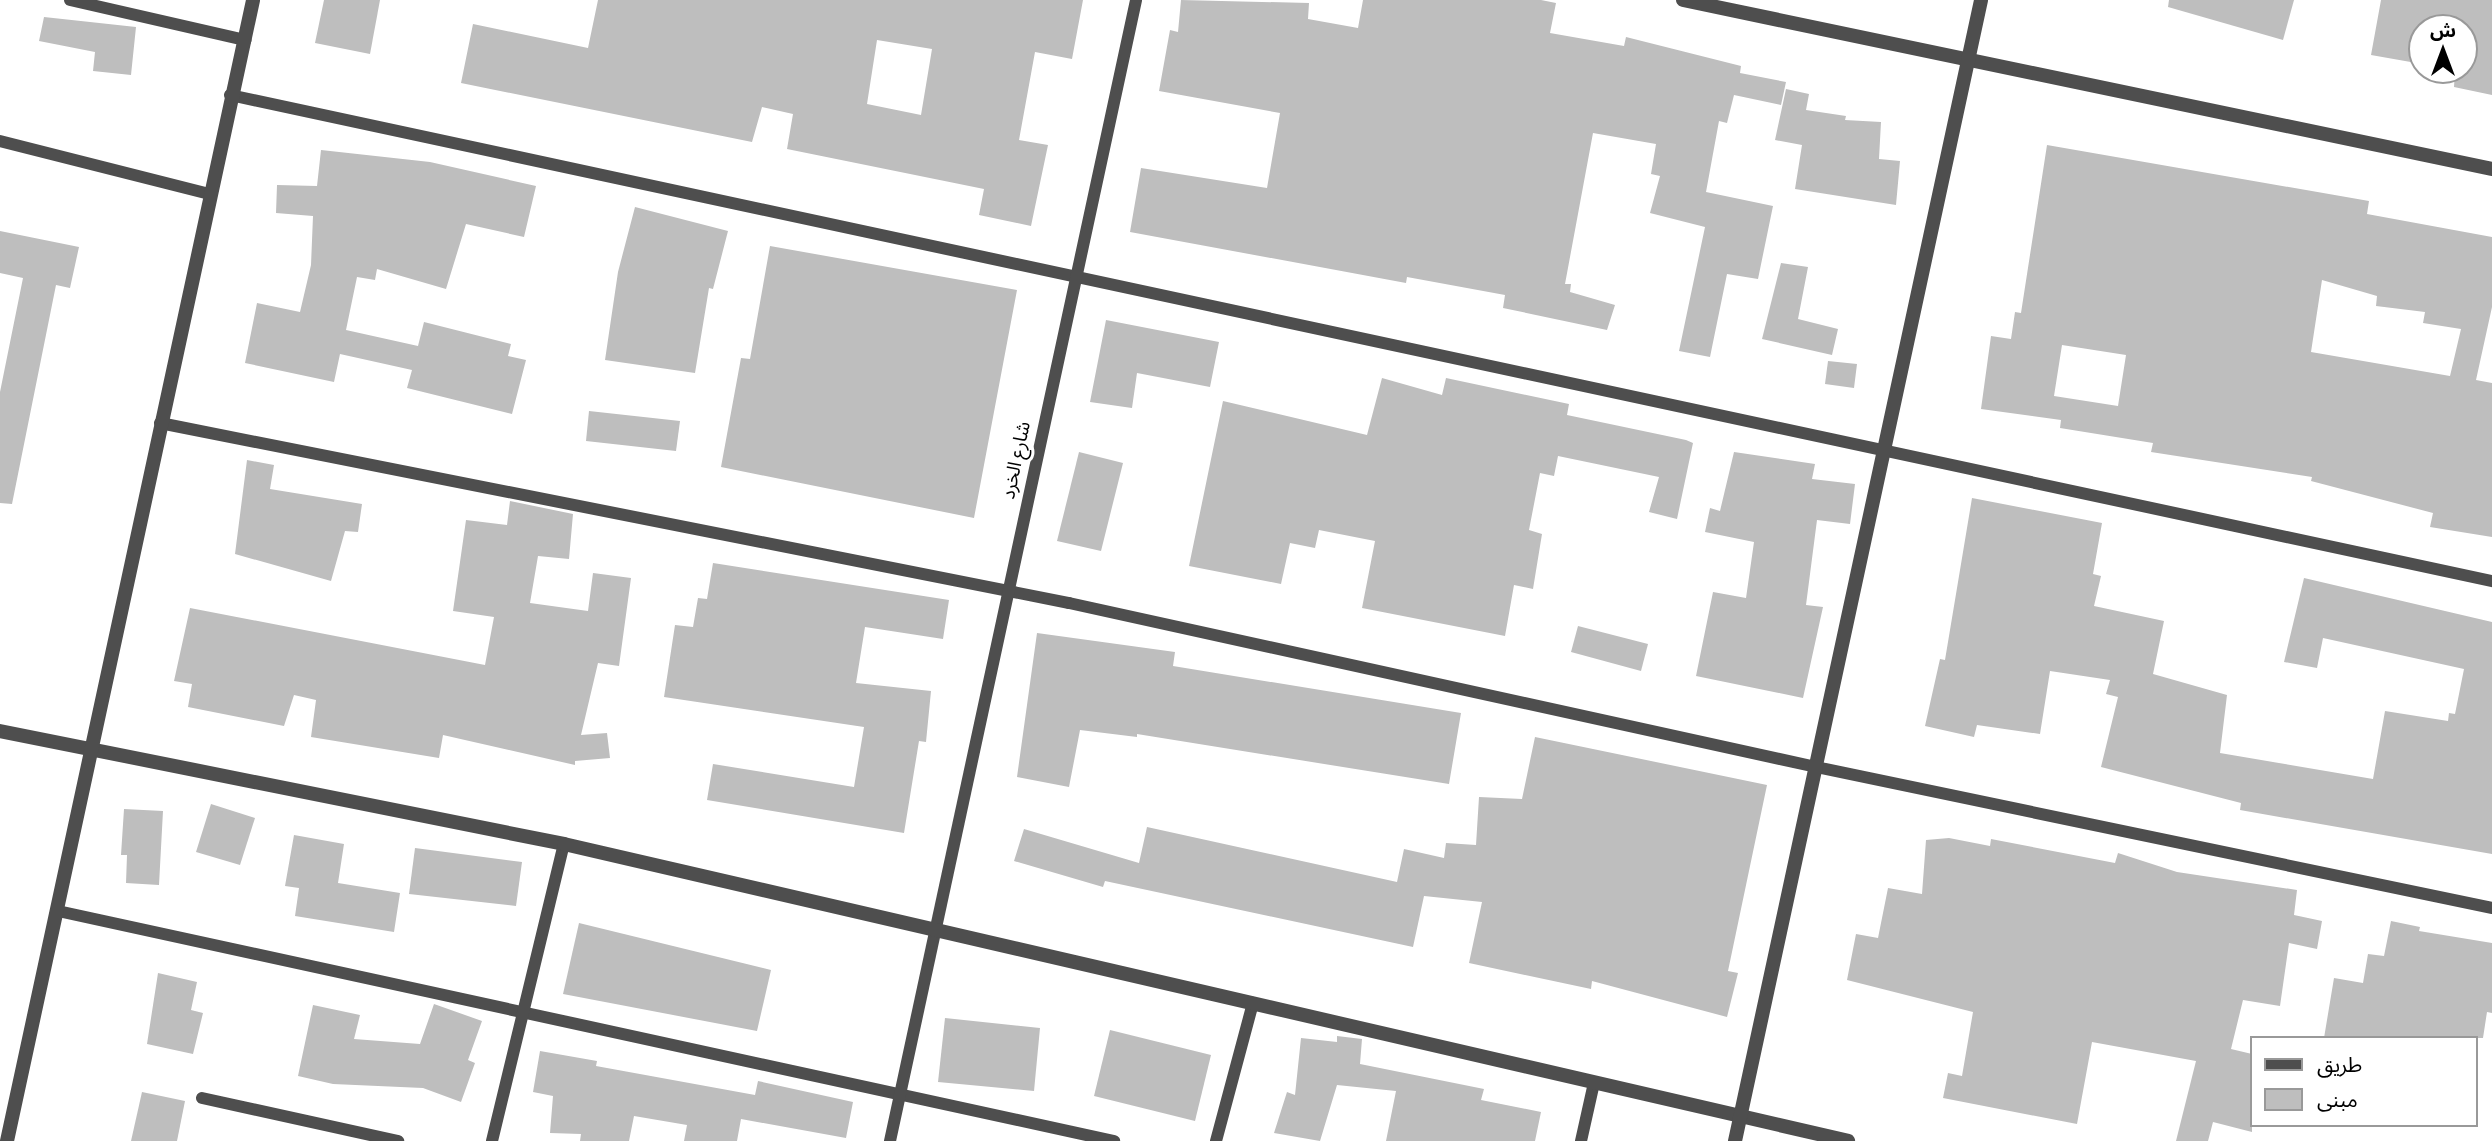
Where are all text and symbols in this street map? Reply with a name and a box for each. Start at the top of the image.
north arrow [2408,14,2478,84]
text: ش [2430,18,2456,41]
street label: شارع الخرد [996,419,1034,501]
legend [2250,1036,2478,1127]
text: طريق [2317,1051,2362,1076]
text: مبنى [2317,1086,2358,1111]

